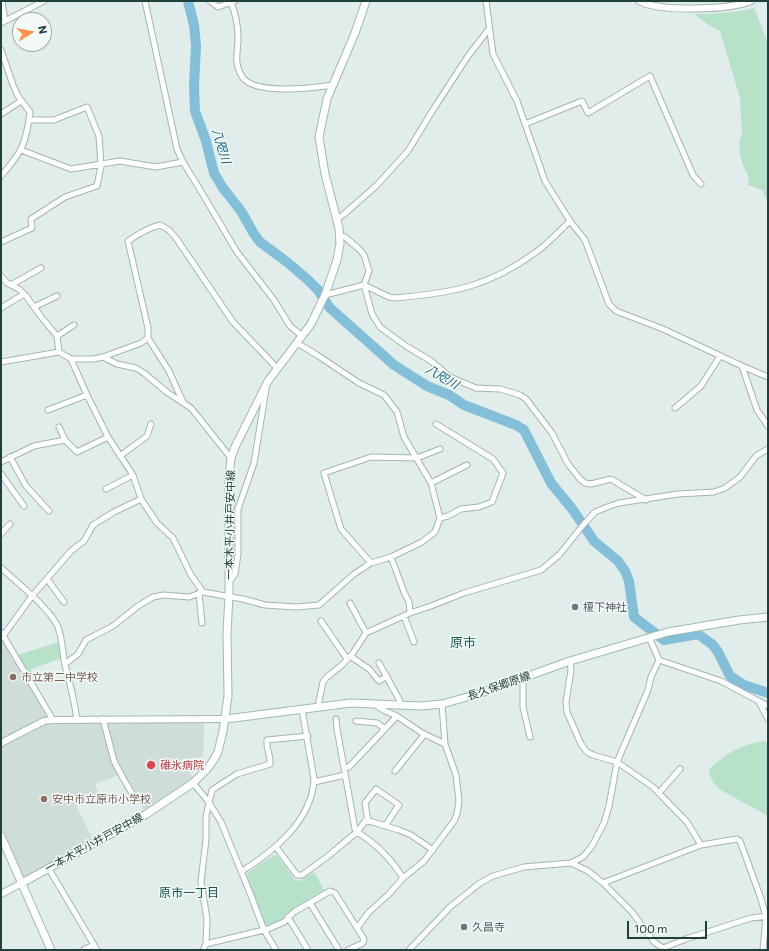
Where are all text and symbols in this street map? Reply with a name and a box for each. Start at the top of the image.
north arrow [12,12,52,52]
text: N [36,25,50,35]
water label: 八咫川 [209,127,233,165]
water label: 八咫川 [423,362,461,392]
street label: 一本木平小井戸安中線 [222,470,238,580]
place label: 榎下神社 [583,600,627,614]
marker: 榎下神社 [570,602,580,612]
district label: 原市 [450,635,476,651]
street label: 長久保郷原線 [466,669,532,703]
place label: 市立第二中学校 [21,670,98,684]
marker: 市立第二中学校 [8,672,18,682]
place label: 碓氷病院 [160,758,204,772]
marker: 碓氷病院 [145,759,157,771]
place label: 安中市立原市小学校 [52,792,151,806]
marker: 安中市立原市小学校 [39,794,49,804]
street label: 一本木平小井戸安中線 [43,811,145,875]
district label: 原市一丁目 [159,886,219,900]
scale bar [629,913,709,939]
place label: 久昌寺 [472,920,505,934]
text: 100 m [634,921,668,935]
marker: 久昌寺 [459,922,469,932]

